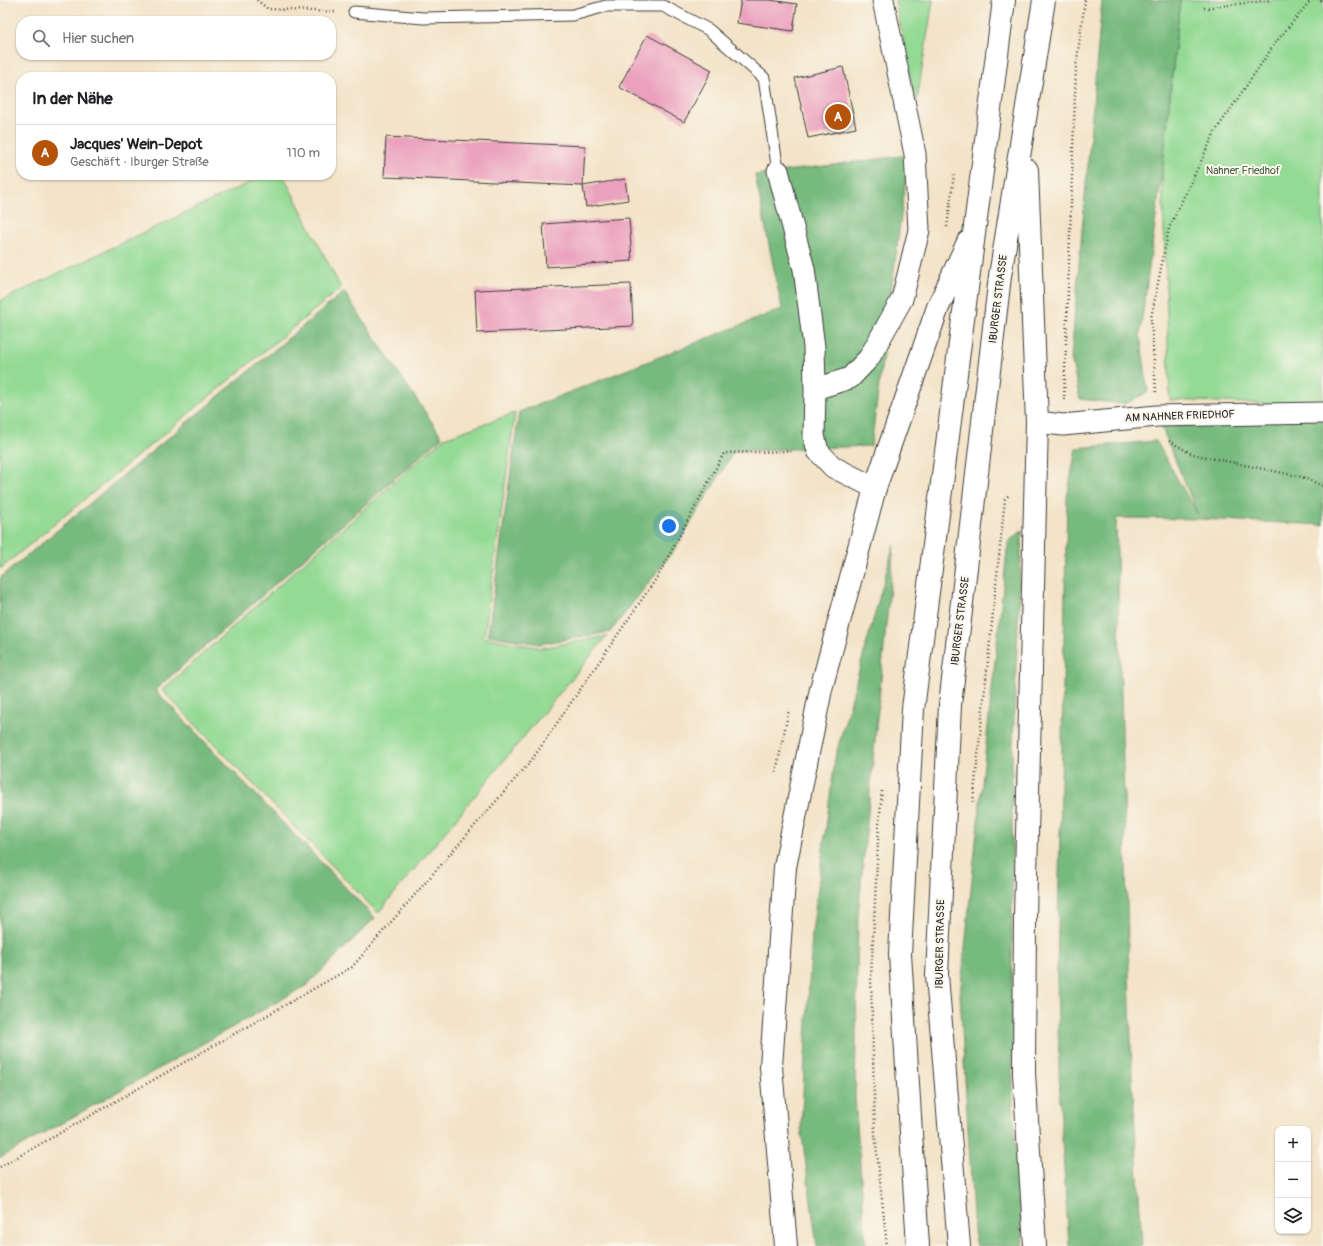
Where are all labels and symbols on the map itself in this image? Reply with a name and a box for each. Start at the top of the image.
pin: A [825,102,851,132]
park label: Nahner Friedhof [1206,164,1281,177]
street label: IBURGER STRASSE [986,254,1010,344]
street label: AM NAHNER FRIEDHOF [1125,408,1236,424]
your location [659,516,679,536]
street label: IBURGER STRASSE [948,576,972,666]
street label: IBURGER STRASSE [933,899,947,989]

